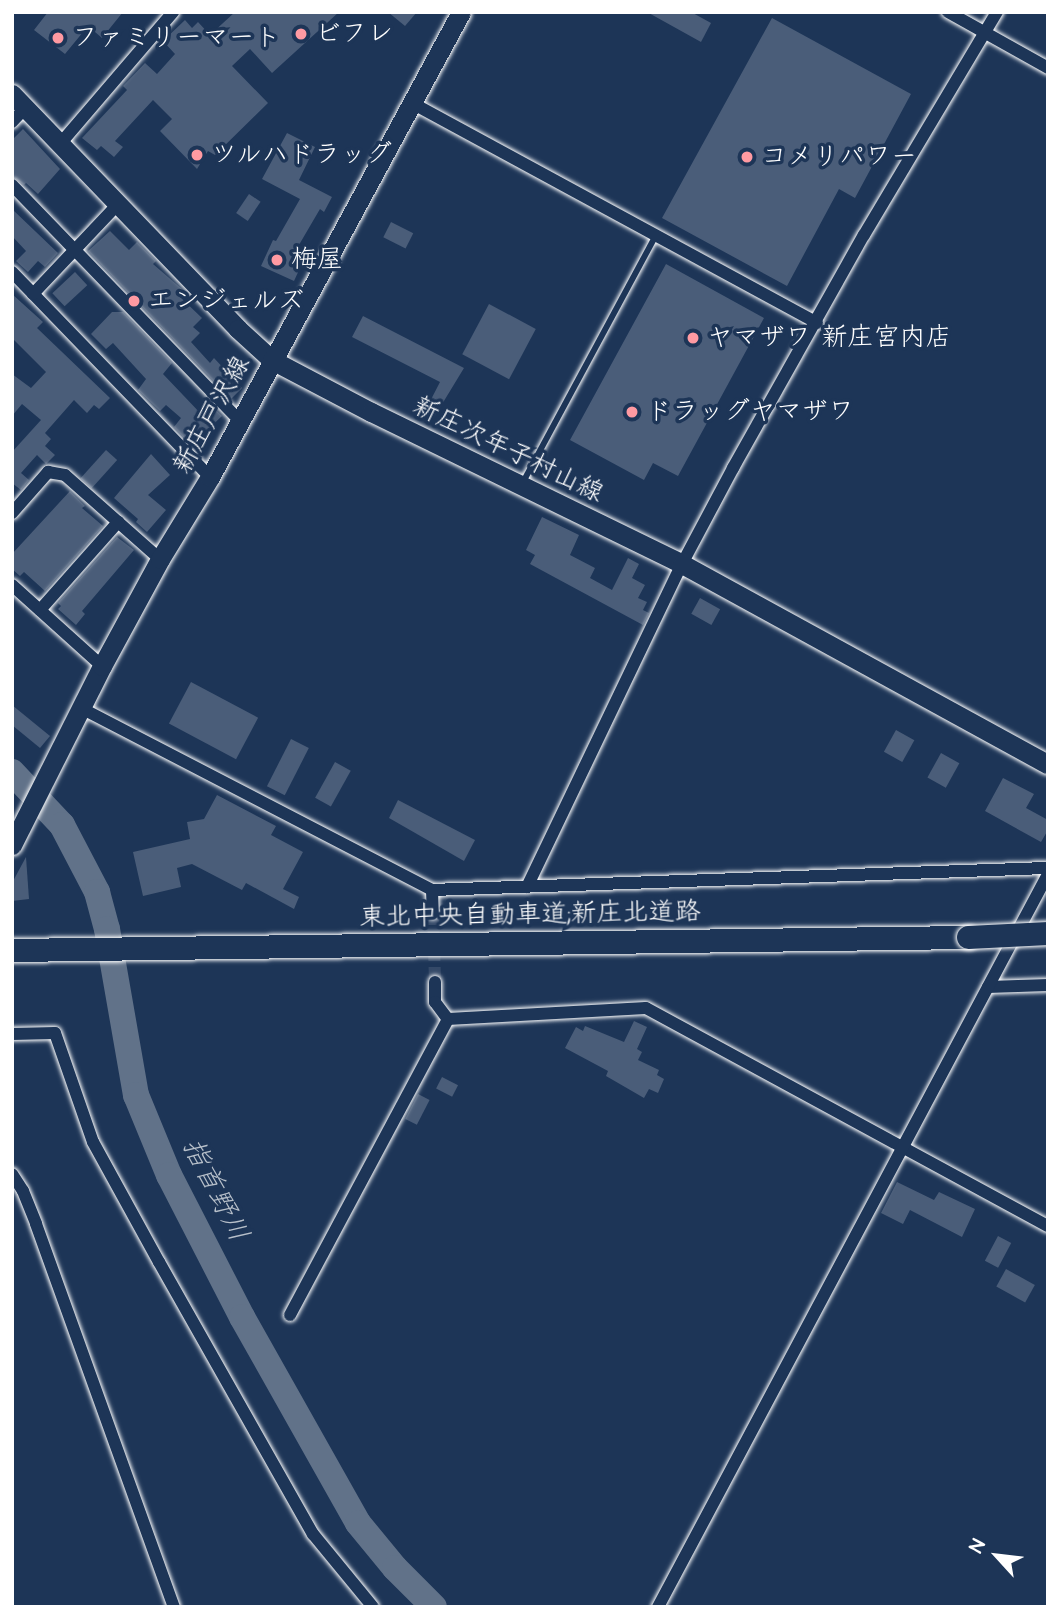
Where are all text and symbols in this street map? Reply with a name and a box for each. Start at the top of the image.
place label: ビフレ [315,18,393,50]
place label: ファミリーマート [72,22,280,54]
marker: ビフレ [293,26,309,42]
marker: ファミリーマート [50,30,66,46]
place label: ツルハドラッグ [211,139,393,171]
place label: コメリパワー [761,141,917,173]
marker: ツルハドラッグ [189,147,205,163]
marker: コメリパワー [739,149,755,165]
place label: 梅屋 [291,244,343,276]
marker: 梅屋 [269,252,285,268]
place label: エンジェルズ [148,285,304,317]
marker: エンジェルズ [126,293,142,309]
place label: ヤマザワ 新庄宮内店 [707,322,951,354]
marker: ヤマザワ 新庄宮内店 [685,330,701,346]
street label: 新庄戸沢線 [167,351,257,479]
street label: 新庄次年子村山線 [408,390,608,510]
place label: ドラッグヤマザワ [646,396,854,428]
marker: ドラッグヤマザワ [624,404,640,420]
street label: 東北中央自動車道;新庄北道路 [359,896,701,934]
water label: 指首野川 [175,1132,255,1248]
north arrow [962,1521,1032,1591]
text: N [963,1535,993,1558]

